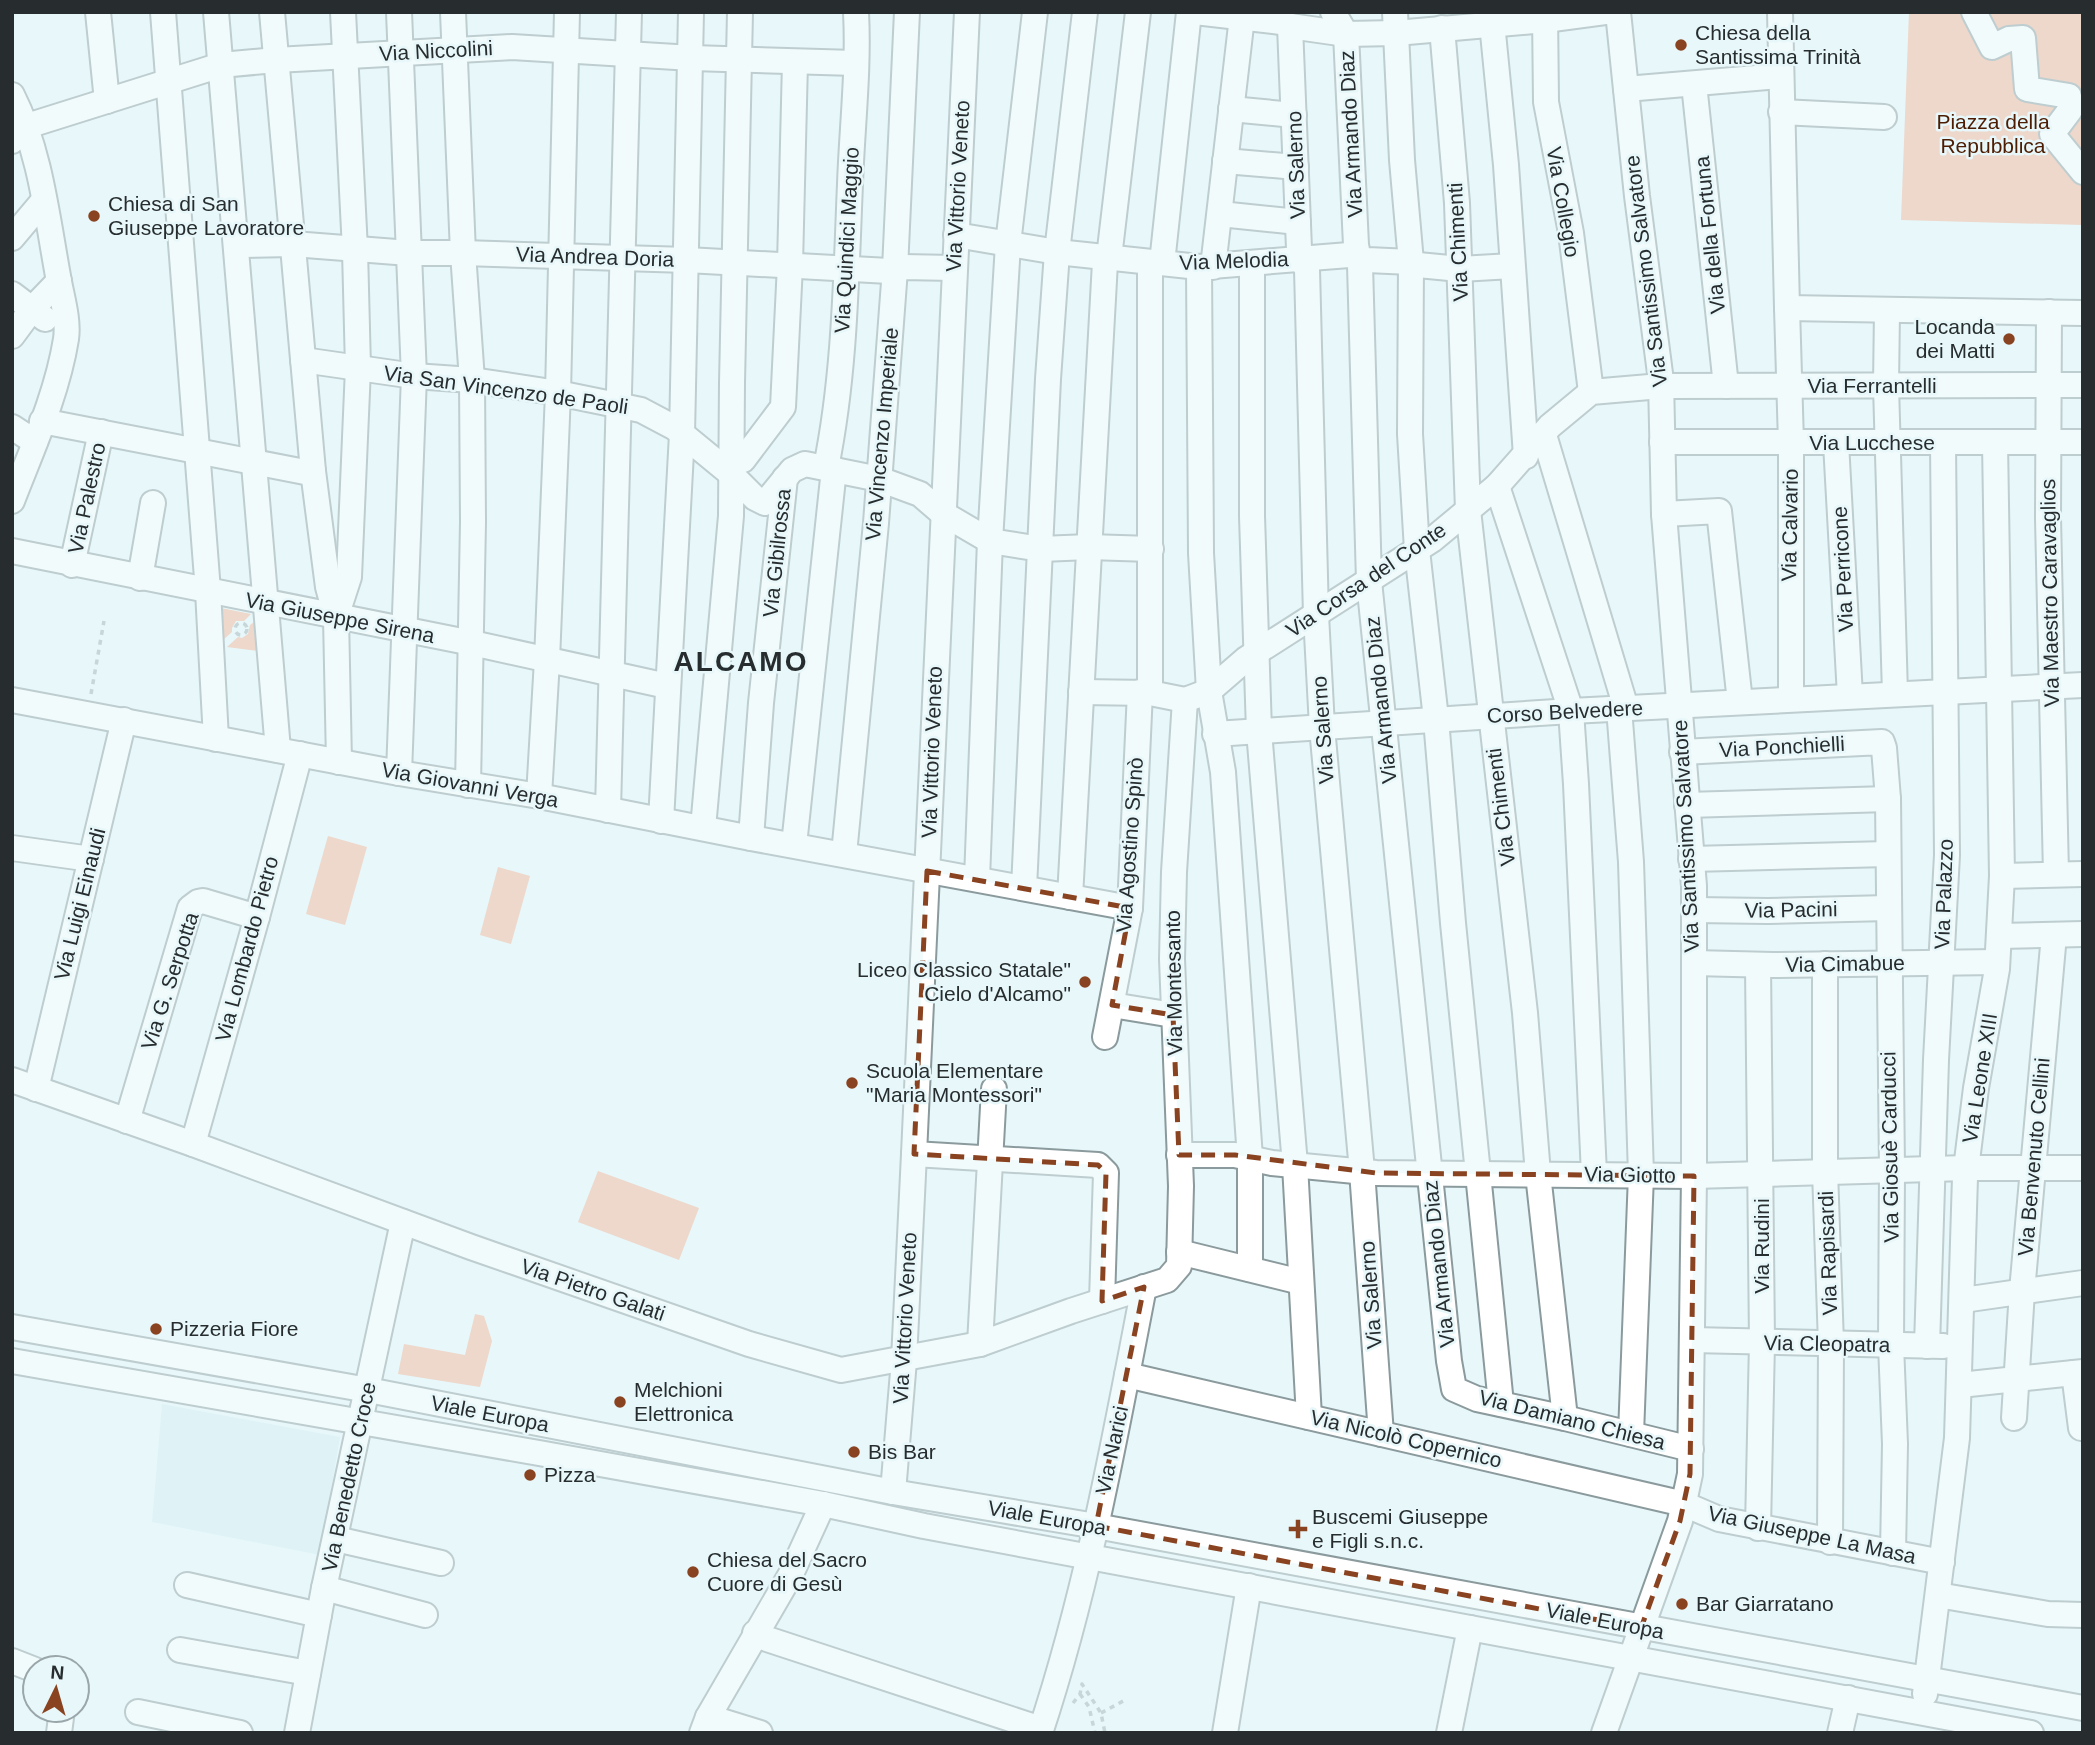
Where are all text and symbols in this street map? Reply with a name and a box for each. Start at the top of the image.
place label: Chiesa della Santissima Trinità [1695,21,1861,68]
street label: Via Niccolini [378,36,493,65]
marker: Chiesa della Santissima Trinità [1673,37,1689,53]
street label: Via Armando Diaz [1335,50,1366,218]
street label: Via Vittorio Veneto [942,99,973,272]
park label: Piazza della Repubblica [1936,110,2050,157]
street label: Via Salerno [1282,111,1309,219]
street label: Via Collegio [1542,145,1585,259]
street label: Via Quindici Maggio [830,146,863,334]
street label: Via Santissimo Salvatore [1620,154,1671,388]
street label: Via della Fortuna [1690,155,1729,315]
street label: Via Chimenti [1443,182,1472,302]
place label: Chiesa di San Giuseppe Lavoratore [108,192,304,239]
marker: Chiesa di San Giuseppe Lavoratore [86,208,102,224]
street label: Via Andrea Doria [515,242,675,271]
street label: Via Melodia [1179,247,1289,274]
place label: Locanda dei Matti [1914,315,1995,362]
street label: Via Vincenzo Imperiale [861,326,902,542]
marker: Locanda dei Matti [2001,331,2017,347]
street label: Via San Vincenzo de Paoli [382,361,630,418]
street label: Via Ferrantelli [1807,374,1937,397]
street label: Via Lucchese [1809,431,1935,454]
street label: Via Palestro [64,440,109,555]
street label: Via Calvario [1777,468,1802,582]
street label: Via Maestro Caravaglios [2036,479,2063,707]
street label: Via Gibilrossa [758,487,795,618]
street label: Via Perricone [1828,506,1857,632]
street label: Via Corsa del Conte [1282,518,1450,642]
street label: Via Giuseppe Sirena [244,588,437,647]
street label: Via Armando Diaz [1360,615,1401,785]
district label: ALCAMO [674,646,808,677]
street label: Via Vittorio Veneto [917,666,946,838]
street label: Via Salerno [1307,675,1338,785]
street label: Corso Belvedere [1486,696,1644,727]
street label: Via Santissimo Salvatore [1668,719,1703,953]
street label: Via Ponchielli [1719,732,1845,761]
street label: Via Chimenti [1482,747,1519,867]
street label: Via Agostino Spinò [1112,756,1147,934]
street label: Via Giovanni Verga [380,758,561,811]
street label: Via Luigi Einaudi [49,825,110,982]
street label: Via Palazzo [1930,838,1957,950]
street label: Via Lombardo Pietro [211,854,282,1044]
street label: Via Pacini [1744,897,1838,922]
street label: Via G. Serpotta [136,909,203,1052]
street label: Via Montesanto [1161,910,1186,1056]
street label: Via Cimabue [1785,951,1905,976]
place label: Liceo Classico Statale" Cielo d'Alcamo" [857,958,1071,1005]
marker: Liceo Classico Statale" Cielo d'Alcamo" [1077,974,1093,990]
street label: Via Leone XIII [1958,1011,2001,1145]
street label: Via Giosuè Carducci [1876,1051,1903,1243]
street label: Via Benvenuto Cellini [2013,1057,2054,1257]
place label: Scuola Elementare "Maria Montessori" [866,1059,1043,1106]
marker: Scuola Elementare "Maria Montessori" [844,1075,860,1091]
street label: Via Giotto [1584,1162,1676,1187]
street label: Via Armando Diaz [1418,1179,1459,1349]
street label: Via Rapisardi [1814,1190,1841,1316]
street label: Via Rudini [1750,1198,1773,1294]
street label: Via Vittorio Veneto [889,1231,920,1404]
street label: Via Salerno [1355,1240,1386,1350]
street label: Via Pietro Galati [518,1254,668,1325]
place label: Pizzeria Fiore [170,1317,298,1340]
marker: Pizzeria Fiore [148,1321,164,1337]
street label: Via Cleopatra [1763,1331,1891,1356]
place label: Melchioni Elettronica [634,1378,734,1425]
street label: Via Benedetto Croce [317,1380,380,1574]
street label: Via Damiano Chiesa [1477,1385,1668,1454]
street label: Viale Europa [429,1391,551,1436]
marker: Melchioni Elettronica [612,1394,628,1410]
street label: Via Narici [1091,1404,1132,1496]
street label: Via Nicolò Copernico [1308,1405,1504,1472]
place label: Bis Bar [868,1440,936,1463]
marker: Bis Bar [846,1444,862,1460]
place label: Pizza [544,1463,596,1486]
marker: Pizza [522,1467,538,1483]
street label: Viale Europa [986,1496,1108,1539]
street label: Via Giuseppe La Masa [1706,1501,1919,1568]
place label: Buscemi Giuseppe e Figli s.n.c. [1312,1505,1488,1552]
marker: Buscemi Giuseppe e Figli s.n.c. [1290,1521,1306,1537]
place label: Chiesa del Sacro Cuore di Gesù [707,1548,867,1595]
marker: Chiesa del Sacro Cuore di Gesù [685,1564,701,1580]
place label: Bar Giarratano [1696,1592,1834,1615]
marker: Bar Giarratano [1674,1596,1690,1612]
street label: Viale Europa [1544,1598,1666,1643]
north arrow [21,1654,91,1724]
text: N [50,1662,65,1684]

